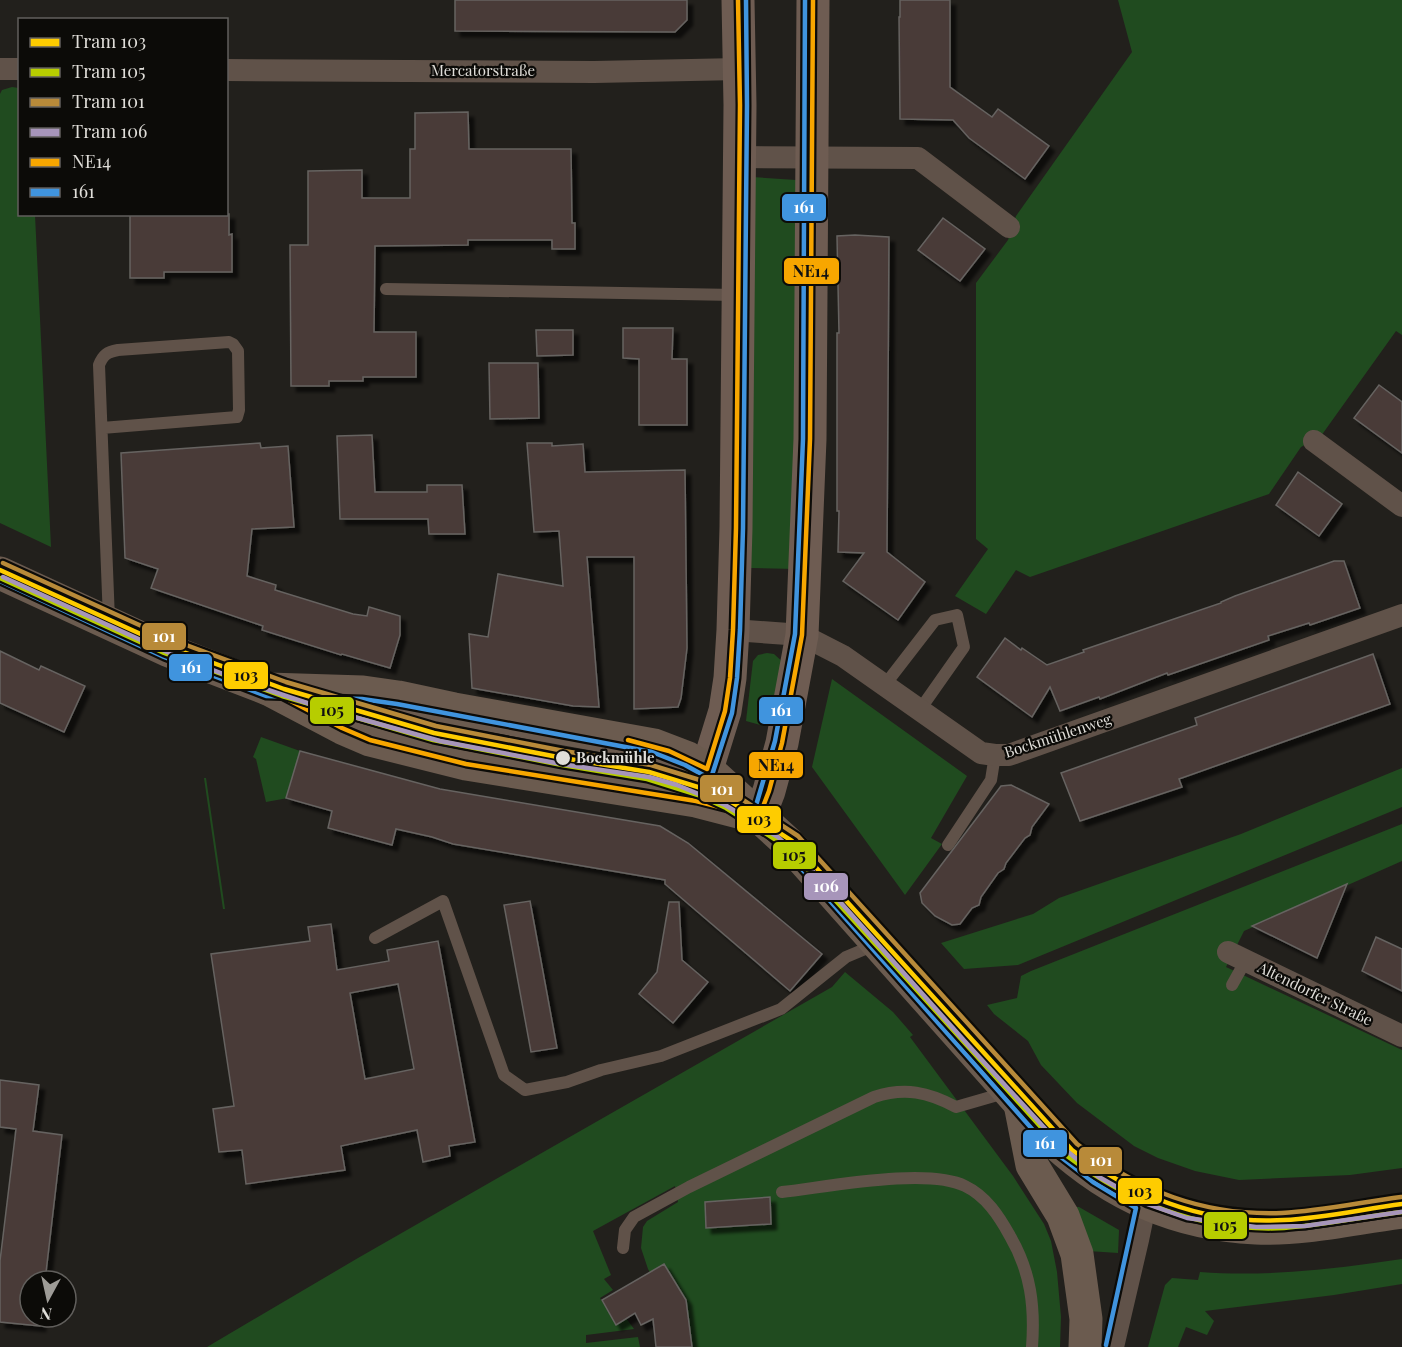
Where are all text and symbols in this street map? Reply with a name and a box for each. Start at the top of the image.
legend [18,18,228,216]
text: Tram 103 [72,29,146,53]
text: Tram 105 [72,59,146,83]
street label: Mercatorstraße [431,60,535,80]
text: Tram 101 [72,89,145,113]
text: Tram 106 [72,119,147,143]
text: NE14 [72,149,111,173]
text: 161 [72,179,95,203]
line badge: 161 [781,193,827,222]
text: 161 [793,196,815,217]
line badge: NE14 [783,257,840,285]
text: NE14 [793,260,829,281]
line badge: 101 [141,622,187,651]
text: 101 [153,625,175,646]
line badge: 161 [168,653,213,682]
text: 161 [180,656,202,677]
line badge: 103 [223,661,269,690]
text: 103 [234,664,258,685]
line badge: 105 [309,696,355,725]
line badge: 161 [758,696,804,725]
text: 105 [320,699,344,720]
text: 161 [770,699,792,720]
street label: Bockmühlenweg [1002,708,1114,762]
place label: Bockmühle [576,747,655,767]
marker: Bockmühle [554,749,572,767]
line badge: NE14 [748,751,804,779]
text: NE14 [758,754,794,775]
line badge: 101 [699,774,744,803]
text: 101 [711,778,733,799]
line badge: 103 [736,805,782,834]
text: 103 [747,808,771,829]
line badge: 105 [772,841,817,870]
text: 105 [782,844,806,865]
line badge: 106 [803,872,849,901]
text: 106 [813,875,839,896]
street label: Altendorfer Straße [1254,956,1376,1030]
line badge: 161 [1022,1129,1068,1158]
text: 161 [1034,1132,1056,1153]
line badge: 101 [1078,1146,1123,1175]
text: 101 [1090,1149,1112,1170]
line badge: 103 [1117,1177,1163,1205]
text: 103 [1128,1180,1152,1201]
line badge: 105 [1203,1211,1248,1240]
text: 105 [1213,1214,1237,1235]
north arrow [18,1269,78,1329]
text: N [38,1303,53,1326]

